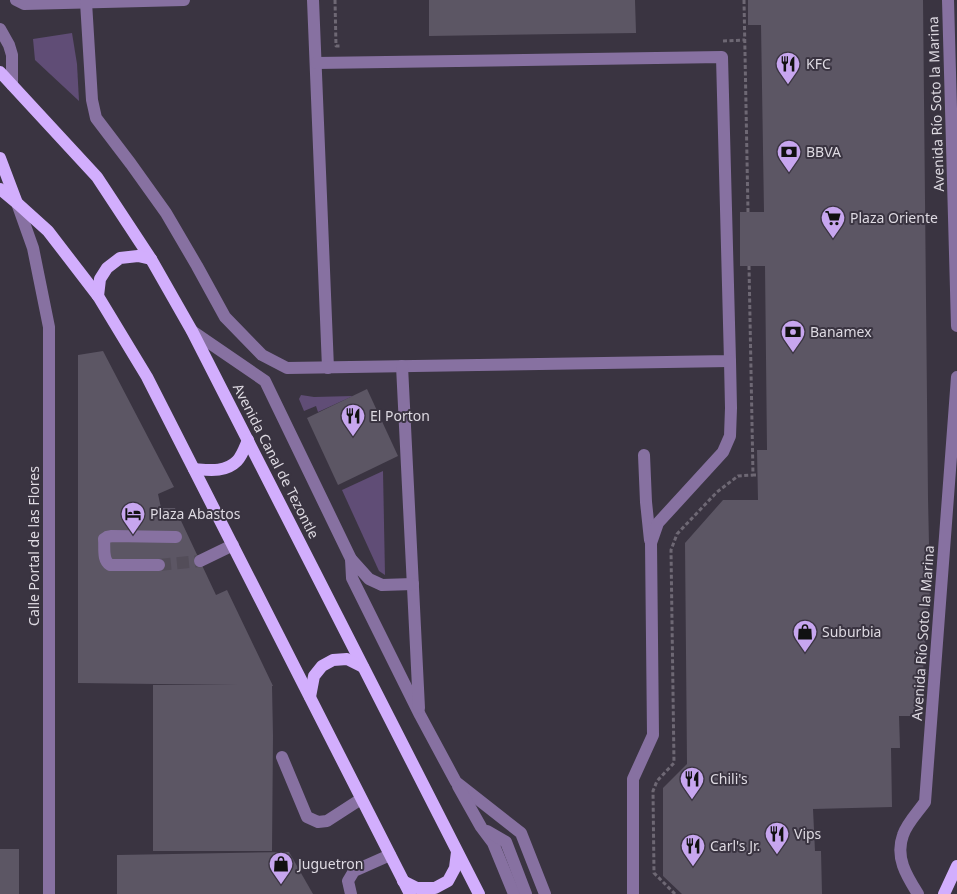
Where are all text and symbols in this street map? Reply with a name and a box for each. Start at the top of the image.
street label: Avenida Río Soto la Marina [923,16,948,192]
restaurant icon: KFC [775,51,801,85]
place label: KFC [806,54,831,73]
bank icon: BBVA [776,139,802,173]
place label: BBVA [806,142,841,161]
supermarket icon: Plaza Oriente [820,205,846,239]
place label: Plaza Oriente [850,208,938,227]
bank icon: Banamex [780,319,806,353]
place label: Banamex [810,322,872,341]
street label: Avenida Canal de Tezontle [229,380,324,542]
restaurant icon: El Porton [340,403,366,437]
place label: El Porton [370,406,430,425]
street label: Calle Portal de las Flores [24,466,43,626]
hotel icon: Plaza Abastos [120,501,146,535]
place label: Plaza Abastos [150,504,241,523]
street label: Avenida Río Soto la Marina [907,545,938,721]
shop icon: Suburbia [792,619,818,653]
place label: Suburbia [822,622,881,641]
restaurant icon: Chili's [679,766,705,800]
place label: Chili's [710,769,748,788]
restaurant icon: Vips [764,821,790,855]
place label: Vips [794,824,822,843]
restaurant icon: Carl's Jr. [680,833,706,867]
place label: Carl's Jr. [710,836,760,855]
shop icon: Juguetron [268,851,294,885]
place label: Juguetron [296,854,363,873]

